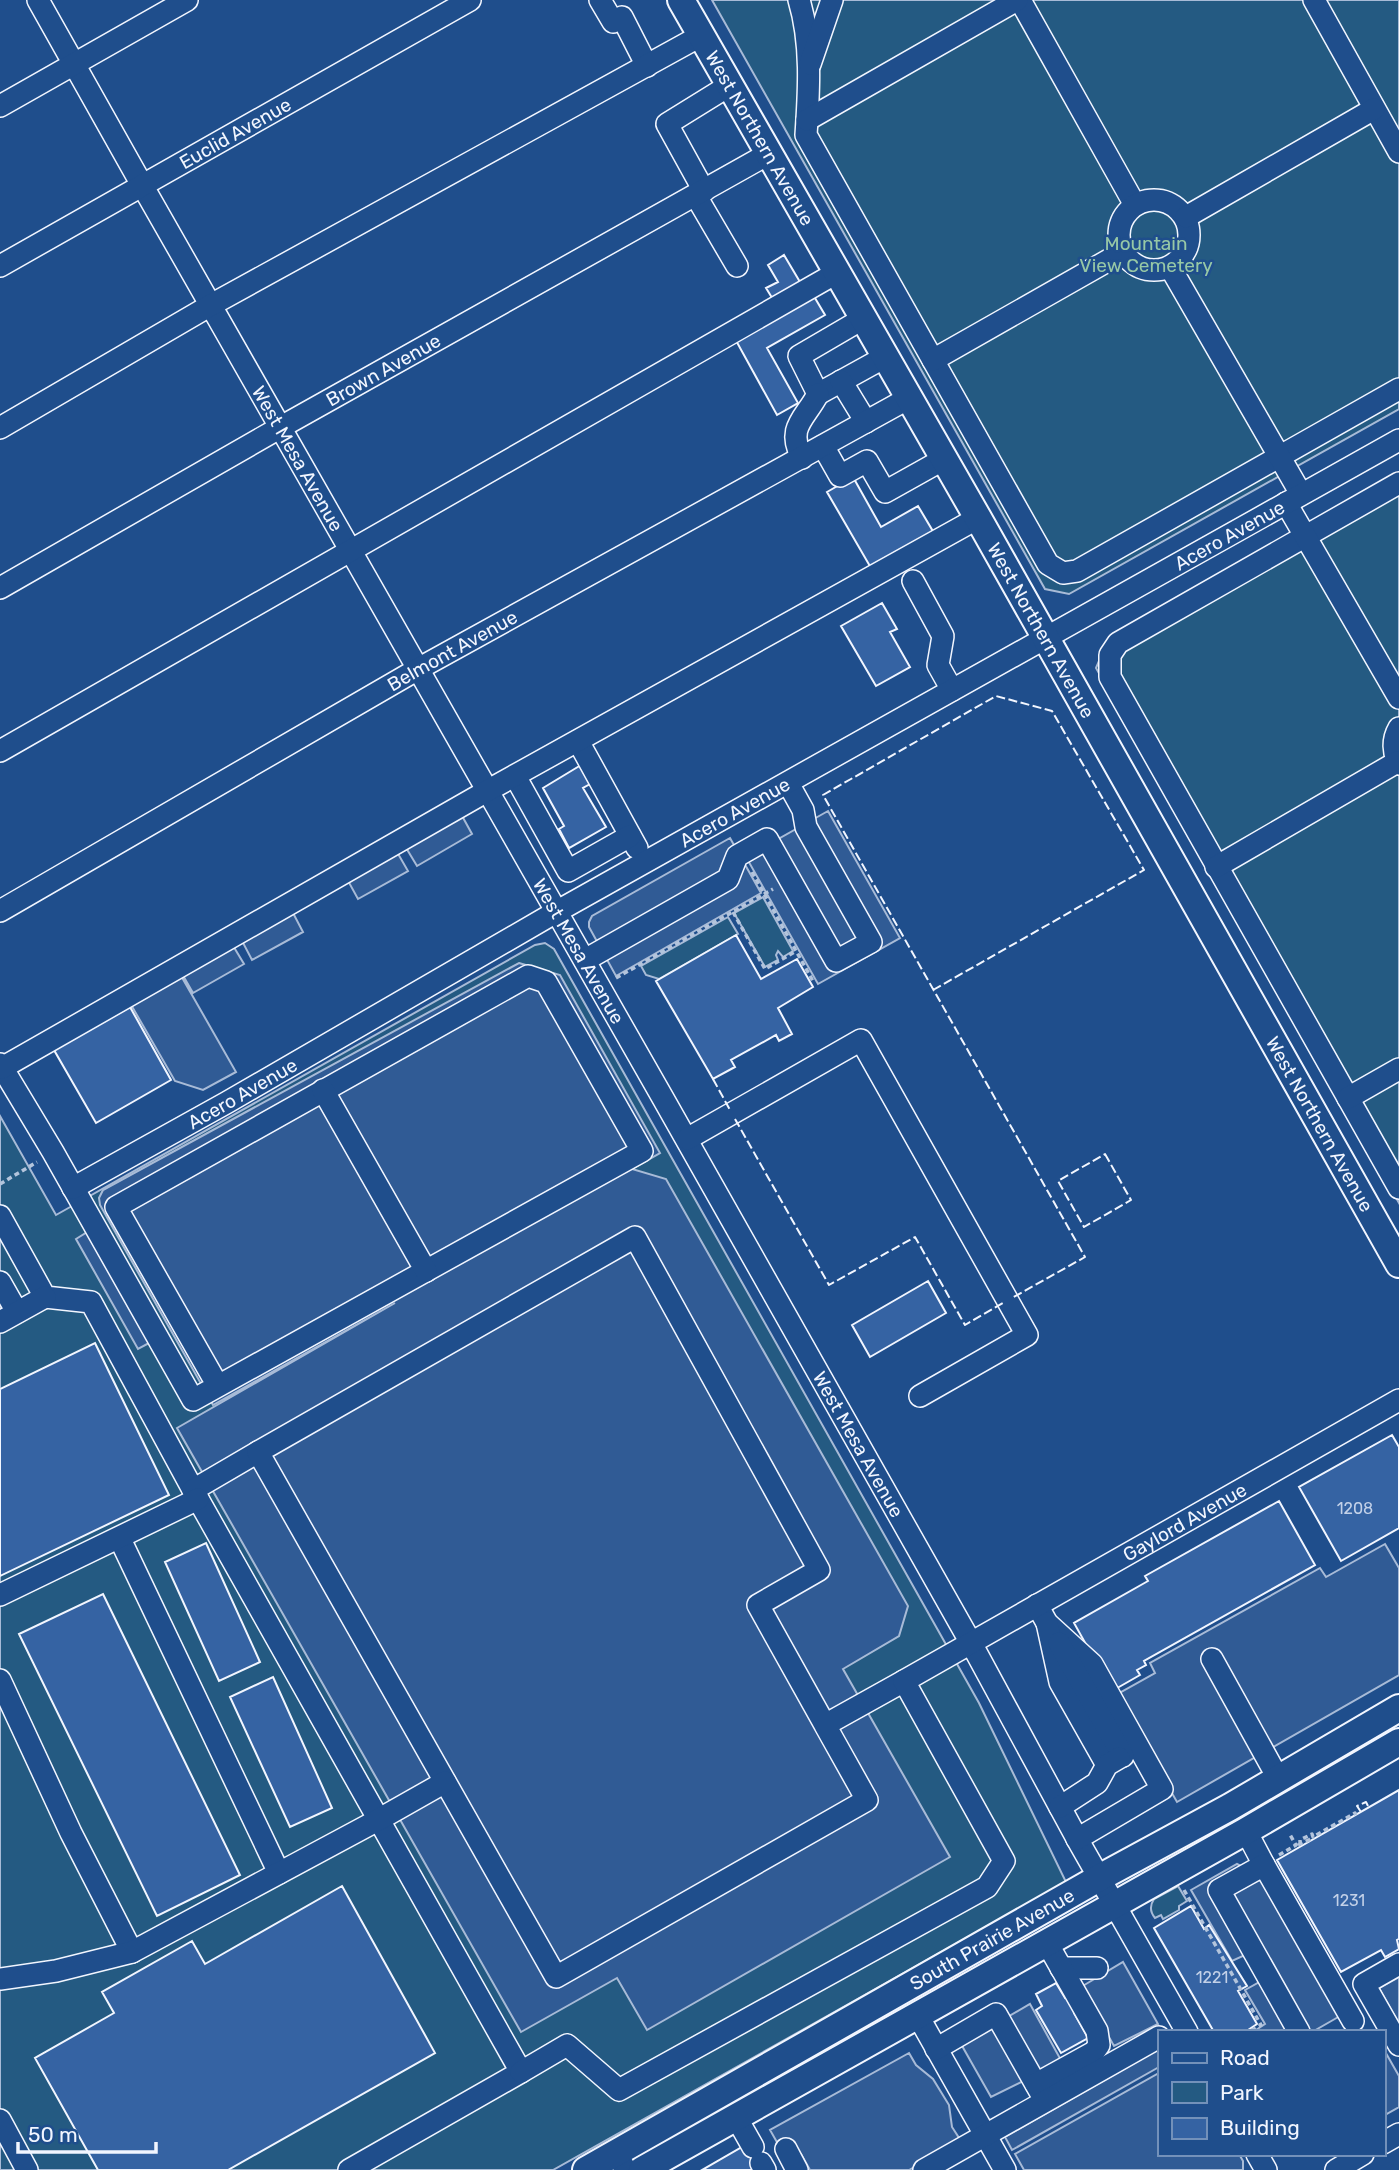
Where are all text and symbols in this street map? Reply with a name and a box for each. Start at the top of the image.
street label: West Northern Avenue [700,47,819,230]
street label: Euclid Avenue [175,93,295,174]
park label: Mountain View Cemetery [1079,232,1213,277]
street label: Brown Avenue [322,329,445,411]
street label: West Mesa Avenue [247,382,348,536]
street label: Acero Avenue [1171,495,1289,575]
street label: West Northern Avenue [982,539,1100,722]
street label: Belmont Avenue [383,605,522,696]
street label: Acero Avenue [676,772,794,852]
street label: West Mesa Avenue [528,874,629,1028]
street label: West Northern Avenue [1261,1033,1378,1216]
street label: Acero Avenue [184,1053,301,1134]
street label: West Mesa Avenue [808,1367,908,1521]
street label: Gaylord Avenue [1119,1478,1251,1566]
house number: 1208 [1337,1499,1373,1518]
street label: South Prairie Avenue [906,1884,1078,1995]
house number: 1231 [1333,1891,1365,1910]
house number: 1221 [1196,1968,1228,1987]
legend [1158,2030,1385,2156]
text: Road [1220,2045,1270,2070]
text: Park [1220,2080,1264,2105]
scale bar [18,2110,156,2154]
text: Building [1220,2115,1300,2140]
text: 50 m [28,2122,78,2147]

